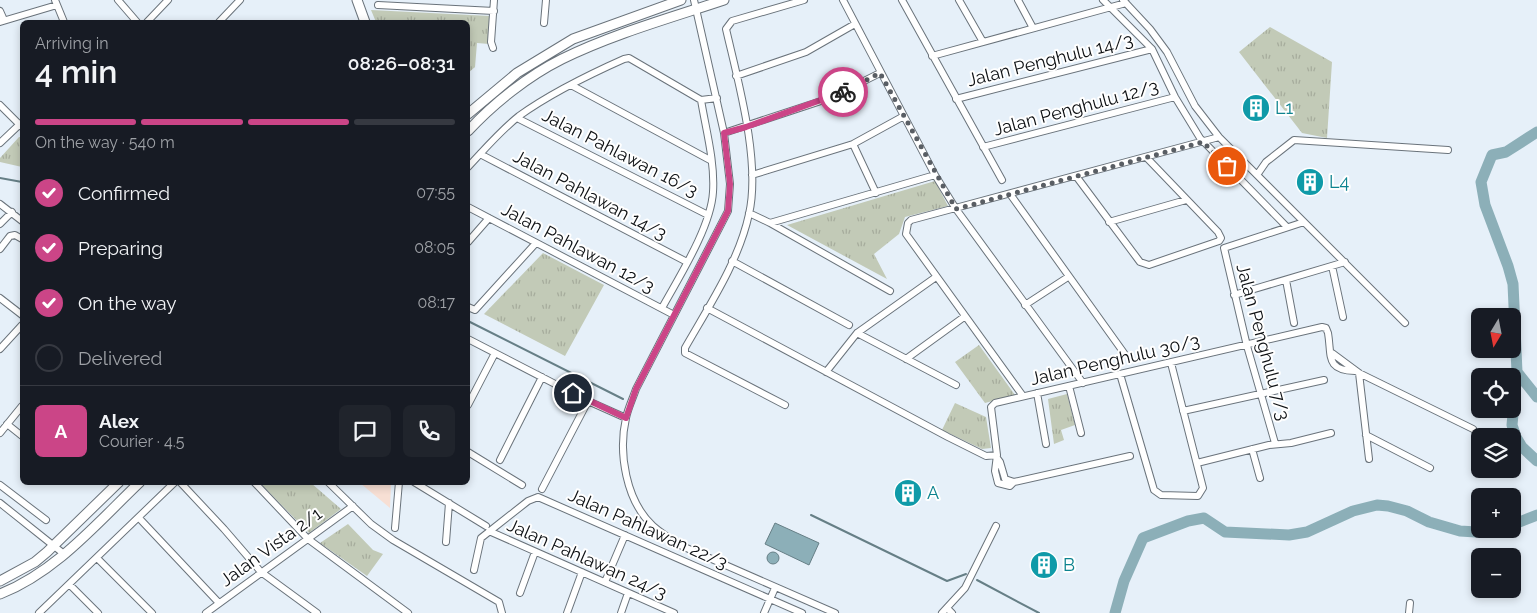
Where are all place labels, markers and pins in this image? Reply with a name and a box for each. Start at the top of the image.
building icon: L1 [1241,93,1271,123]
place label: L1 [1275,97,1293,118]
pin [1206,145,1248,187]
building icon: L4 [1295,167,1325,197]
place label: L4 [1329,171,1349,192]
pin [552,372,594,414]
building icon: A [893,478,923,508]
place label: A [927,482,939,503]
building icon: B [1029,550,1059,580]
place label: B [1063,554,1075,575]

